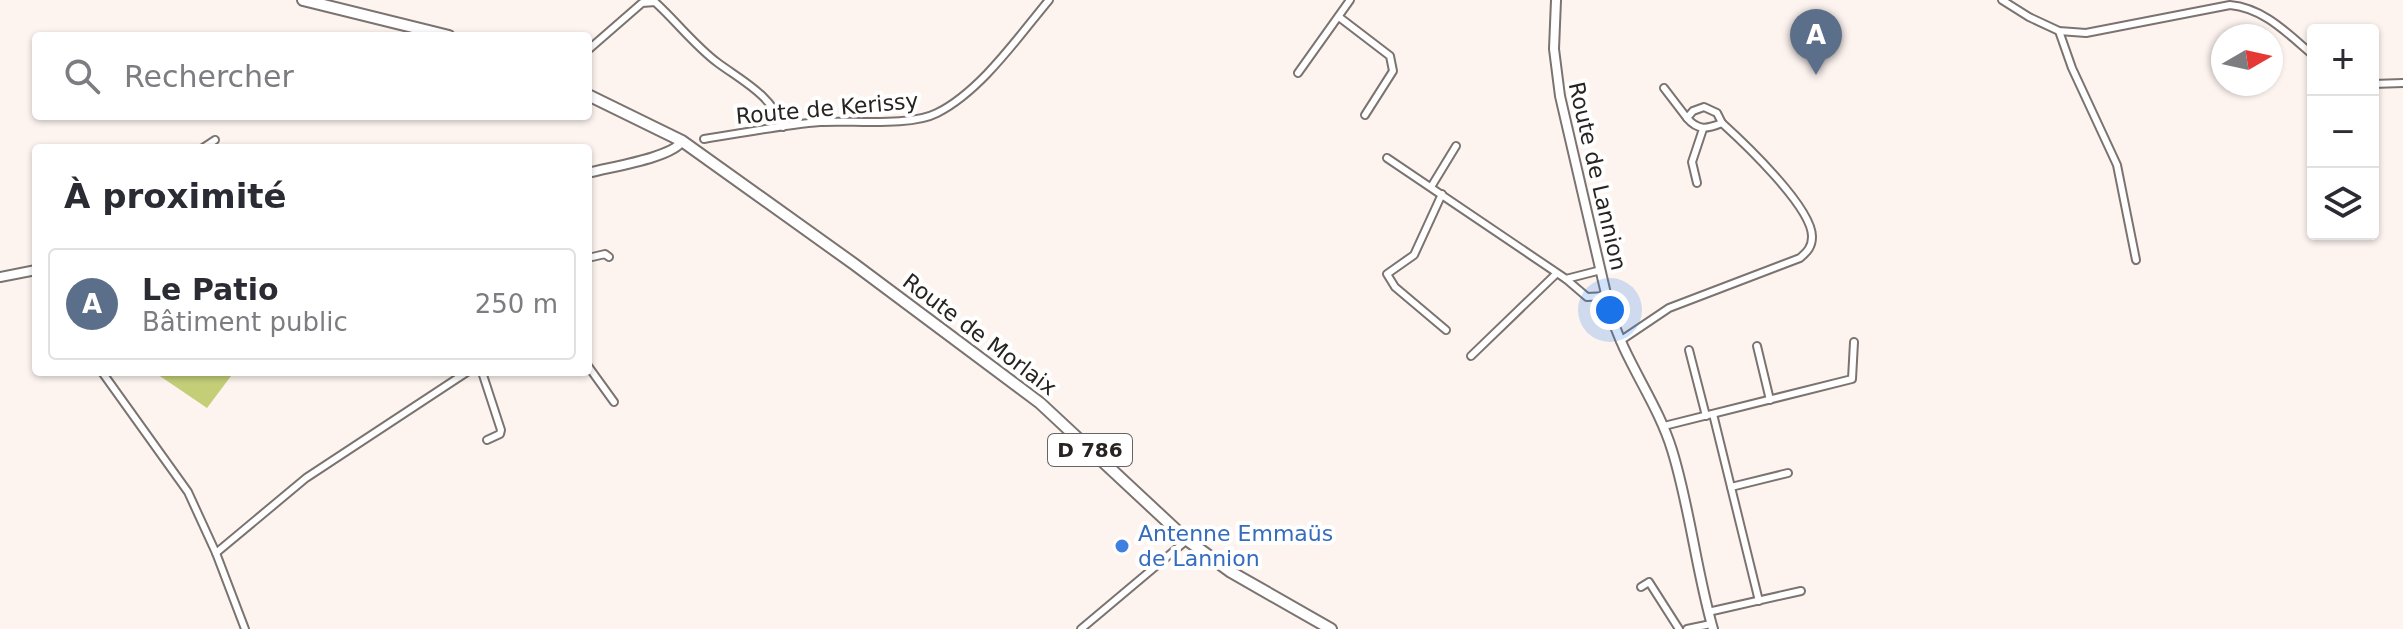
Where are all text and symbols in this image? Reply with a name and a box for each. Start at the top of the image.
pin: A [1790,9,1842,75]
north arrow [2211,24,2283,96]
map controls [2307,24,2379,240]
button: + [2307,24,2379,96]
search box [32,32,592,120]
icon: search [60,54,104,98]
text: Rechercher [124,59,294,94]
street label: Route de Lannion [1564,80,1631,273]
street label: Route de Kerissy [735,88,919,129]
button: − [2307,96,2379,168]
button: layers [2307,168,2379,240]
text: À proximité [64,176,287,216]
street label: Route de Morlaix [898,269,1061,400]
text: Le Patio [142,272,279,307]
text: A [82,289,102,319]
text: 250 m [475,289,558,319]
your location [1590,290,1630,330]
text: Bâtiment public [142,307,348,337]
road number: D 786 [1048,434,1132,466]
place label: Antenne Emmaüs de Lannion [1138,521,1333,571]
marker: Antenne Emmaüs de Lannion [1113,537,1131,555]

